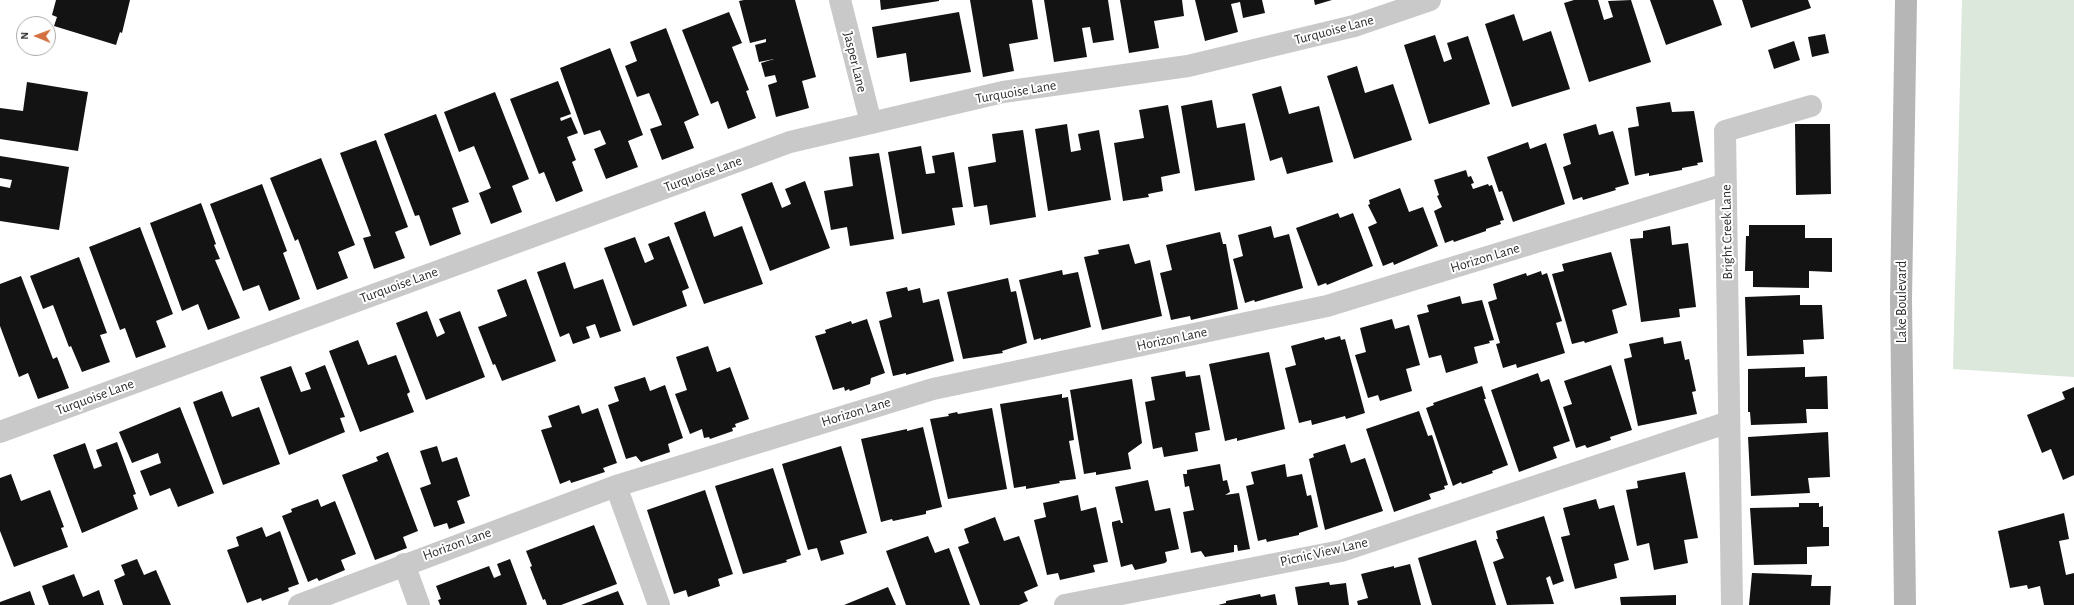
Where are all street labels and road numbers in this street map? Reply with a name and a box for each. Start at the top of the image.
street label: Turquoise Lane [1292,11,1376,49]
street label: Jasper Lane [839,30,871,94]
street label: Turquoise Lane [974,77,1058,107]
street label: Turquoise Lane [662,152,744,196]
street label: Bright Creek Lane [1718,184,1736,280]
street label: Horizon Lane [1448,239,1522,277]
street label: Lake Boulevard [1894,261,1910,343]
street label: Turquoise Lane [358,263,440,307]
street label: Horizon Lane [1135,323,1209,355]
street label: Turquoise Lane [54,375,136,419]
street label: Horizon Lane [819,393,893,431]
street label: Horizon Lane [420,524,494,564]
street label: Picnic View Lane [1278,534,1370,570]

